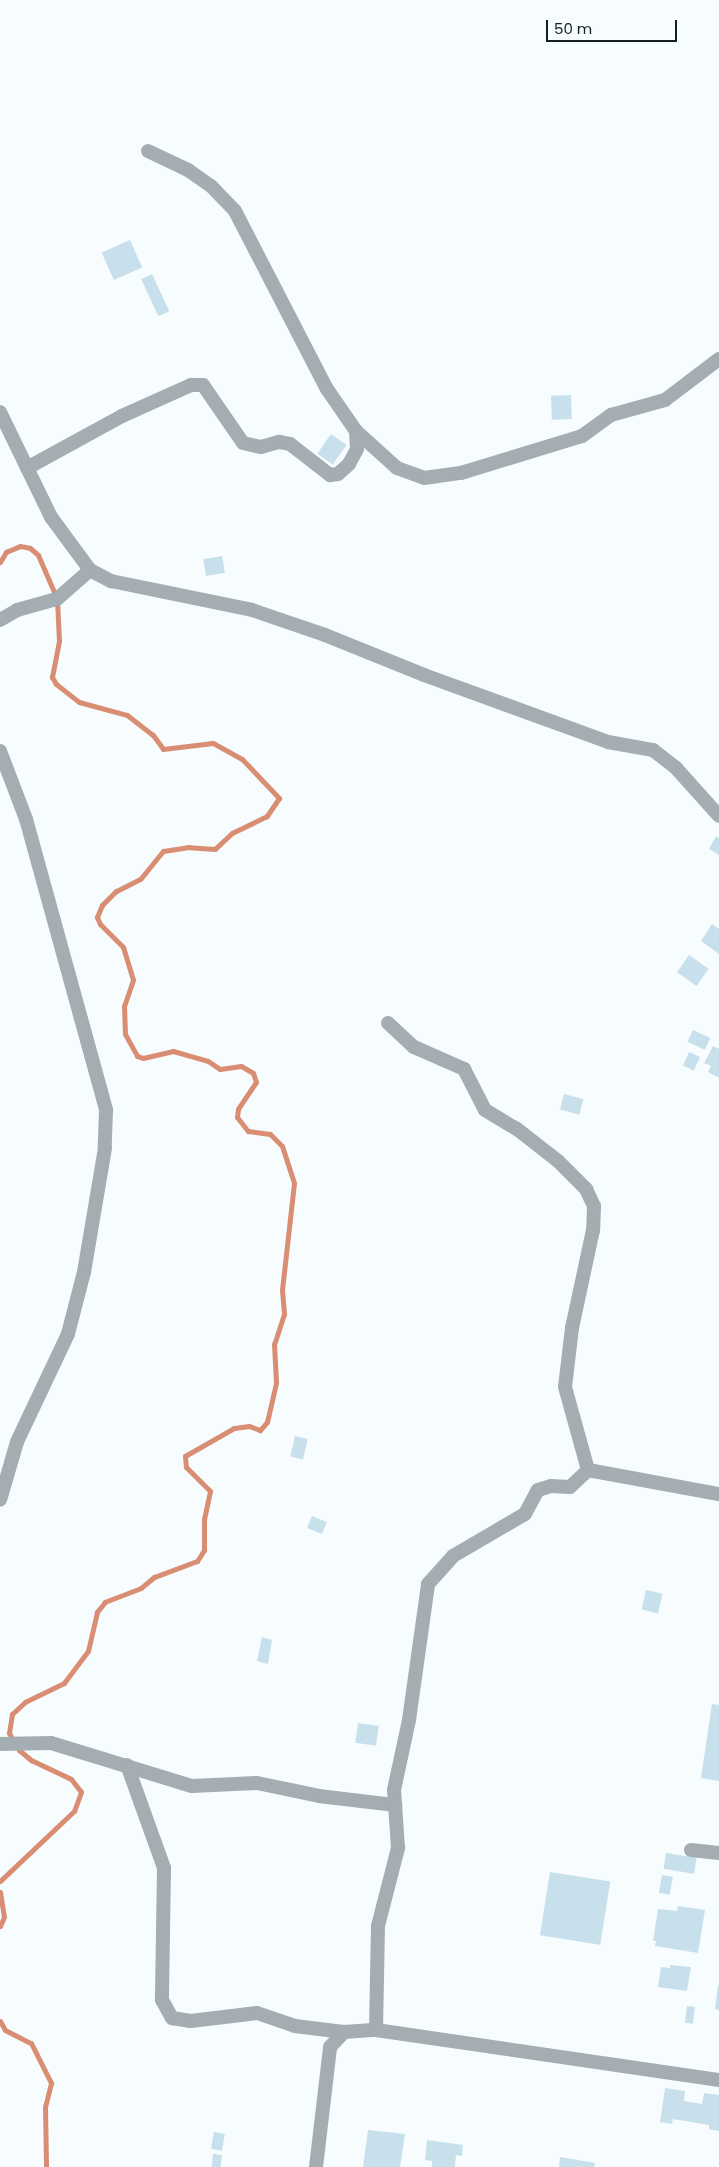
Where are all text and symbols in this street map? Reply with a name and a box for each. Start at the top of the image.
scale bar [549,10,680,42]
text: 50 m [554,18,592,39]

